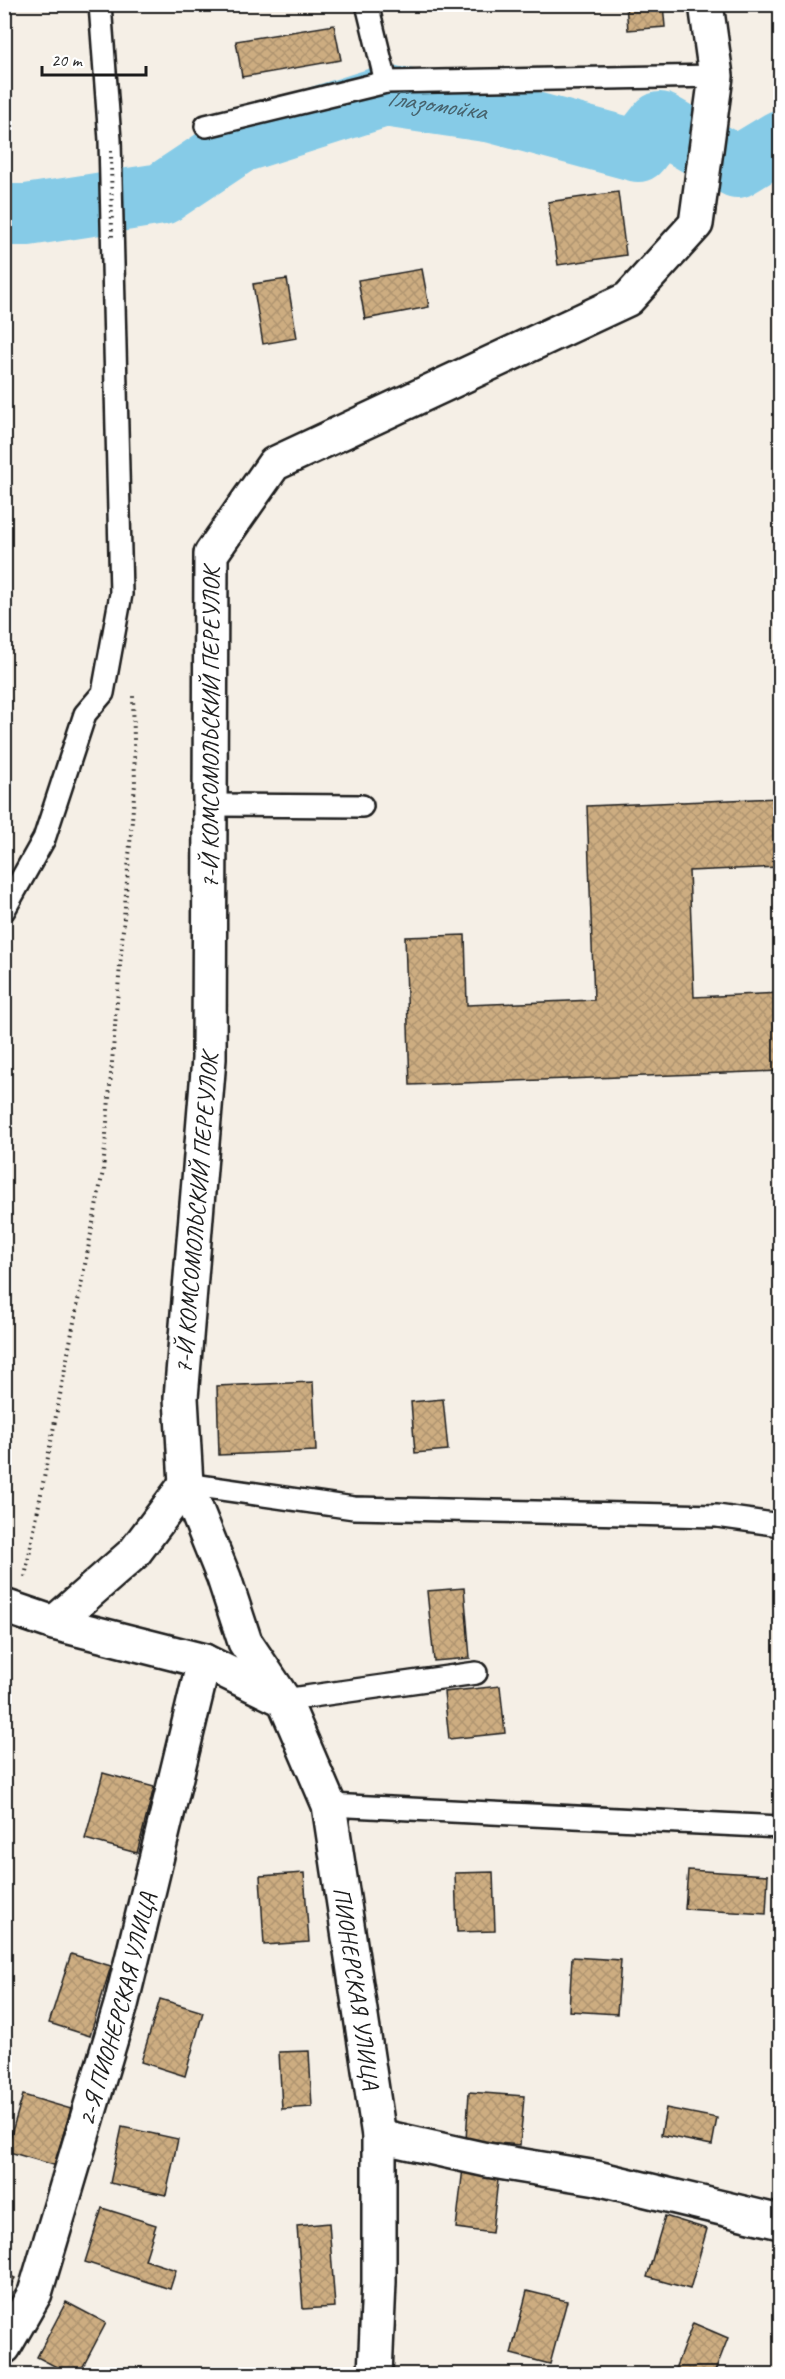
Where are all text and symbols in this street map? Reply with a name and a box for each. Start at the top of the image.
scale bar [42,39,146,77]
text: 20 m [51,49,84,71]
water label: Глазомойка [385,80,491,128]
street label: 7-Й КОМСОМОЛЬСКИЙ ПЕРЕУЛОК [195,562,226,889]
street label: 7-Й КОМСОМОЛЬСКИЙ ПЕРЕУЛОК [168,1047,225,1375]
street label: ПИОНЕРСКАЯ УЛИЦА [327,1885,387,2092]
street label: 2-Я ПИОНЕРСКАЯ УЛИЦА [71,1889,163,2129]

